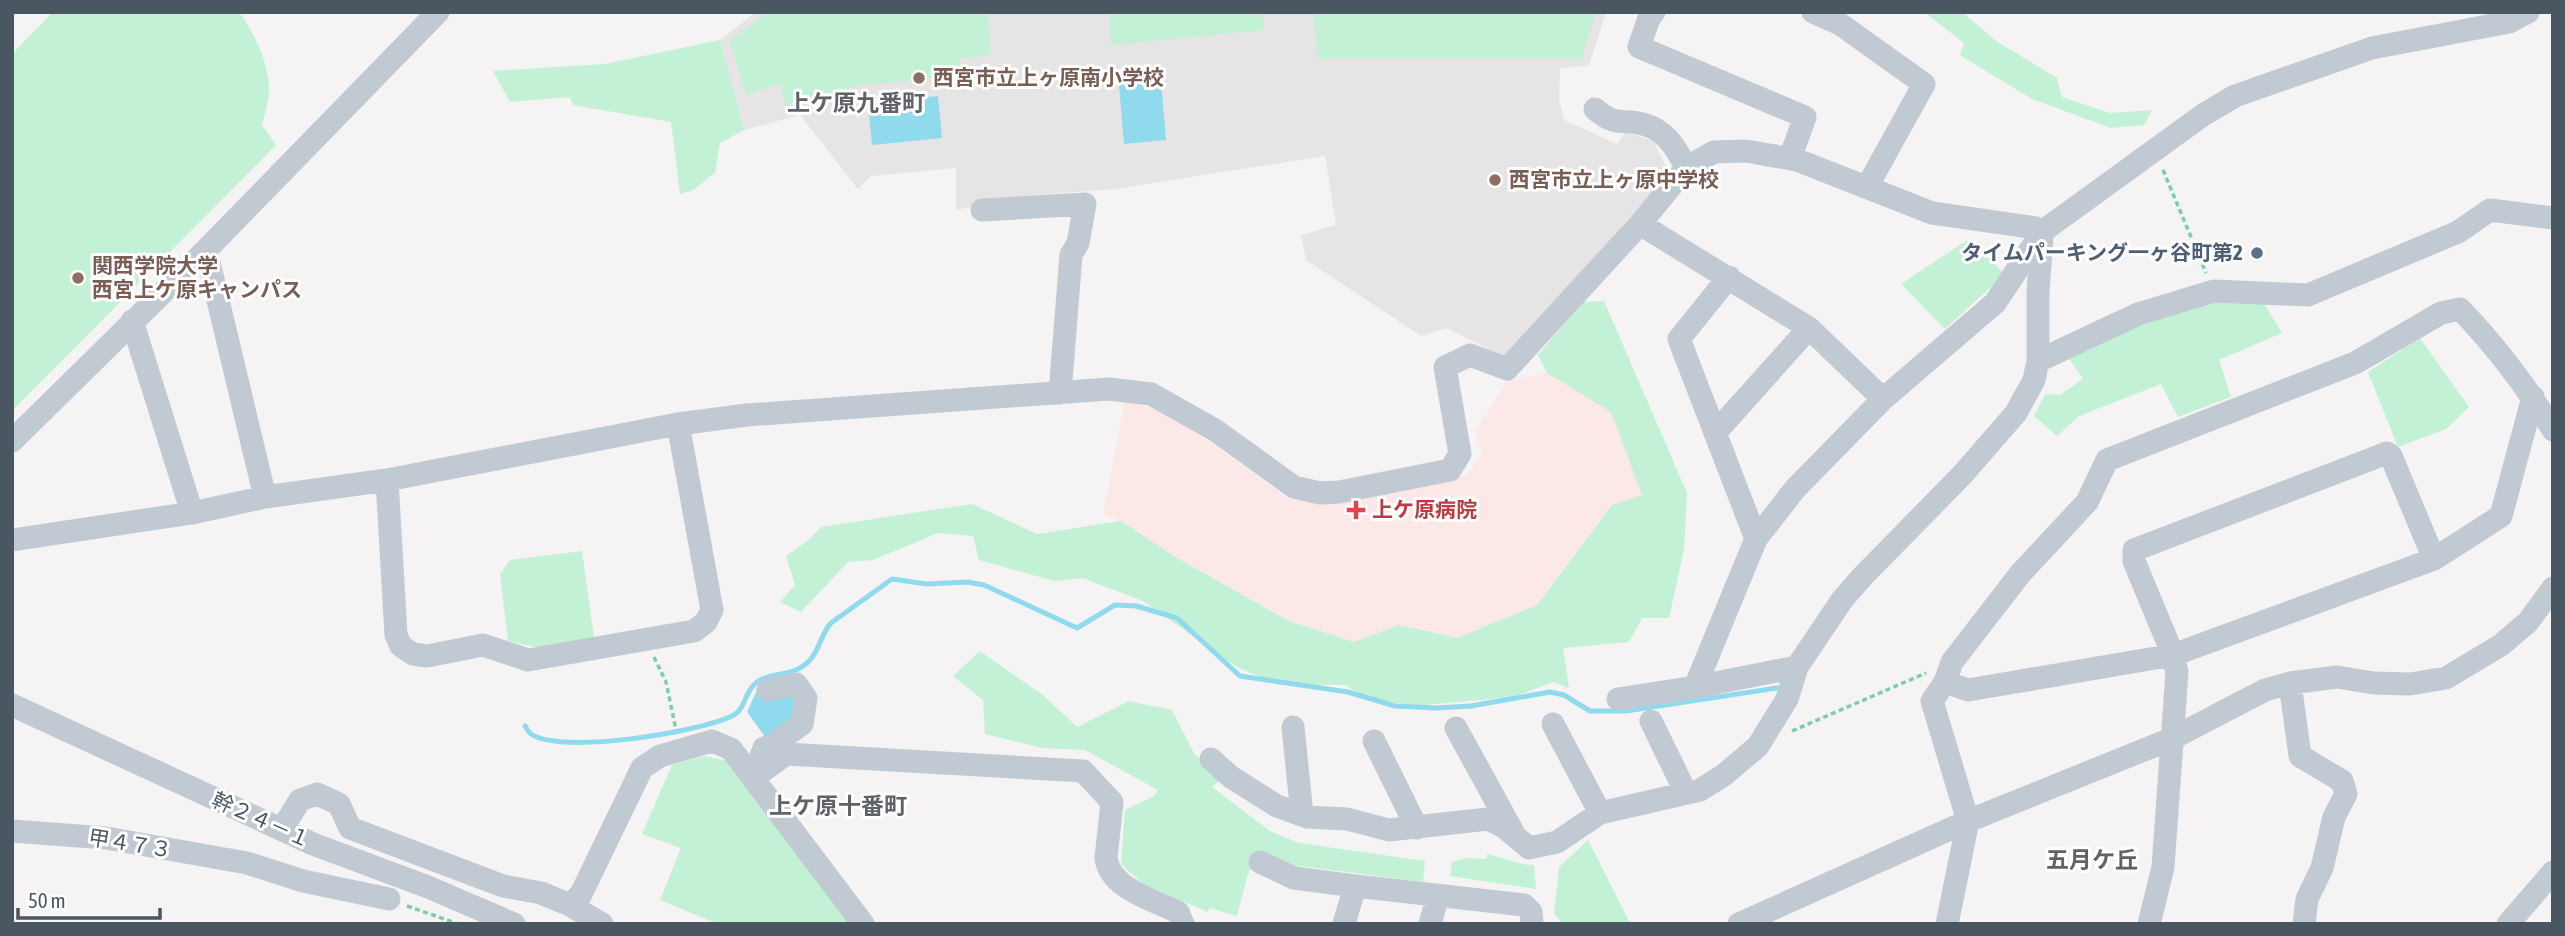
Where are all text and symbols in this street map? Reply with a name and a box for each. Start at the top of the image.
place label: 西宮市立上ヶ原南小学校 [933,65,1164,89]
marker: 西宮市立上ヶ原南小学校 [911,70,927,86]
district label: 上ケ原九番町 [787,90,925,116]
place label: 西宮市立上ヶ原中学校 [1509,167,1719,191]
marker: 西宮市立上ヶ原中学校 [1487,172,1503,188]
place label: タイムパーキング一ヶ谷町第2 [1961,240,2243,264]
marker: タイムパーキング一ヶ谷町第2 [2249,245,2265,261]
place label: 関西学院大学 西宮上ケ原キャンパス [92,253,302,301]
marker: 関西学院大学 西宮上ケ原キャンパス [70,270,86,286]
place label: 上ケ原病院 [1372,497,1477,521]
marker: 上ケ原病院 [1346,500,1366,520]
street label: 幹２４－１ [209,787,314,851]
district label: 上ケ原十番町 [769,793,907,819]
street label: 甲４７３ [87,825,174,861]
district label: 五月ケ丘 [2046,847,2138,873]
scale bar [18,876,159,920]
text: 50 m [28,888,66,912]

